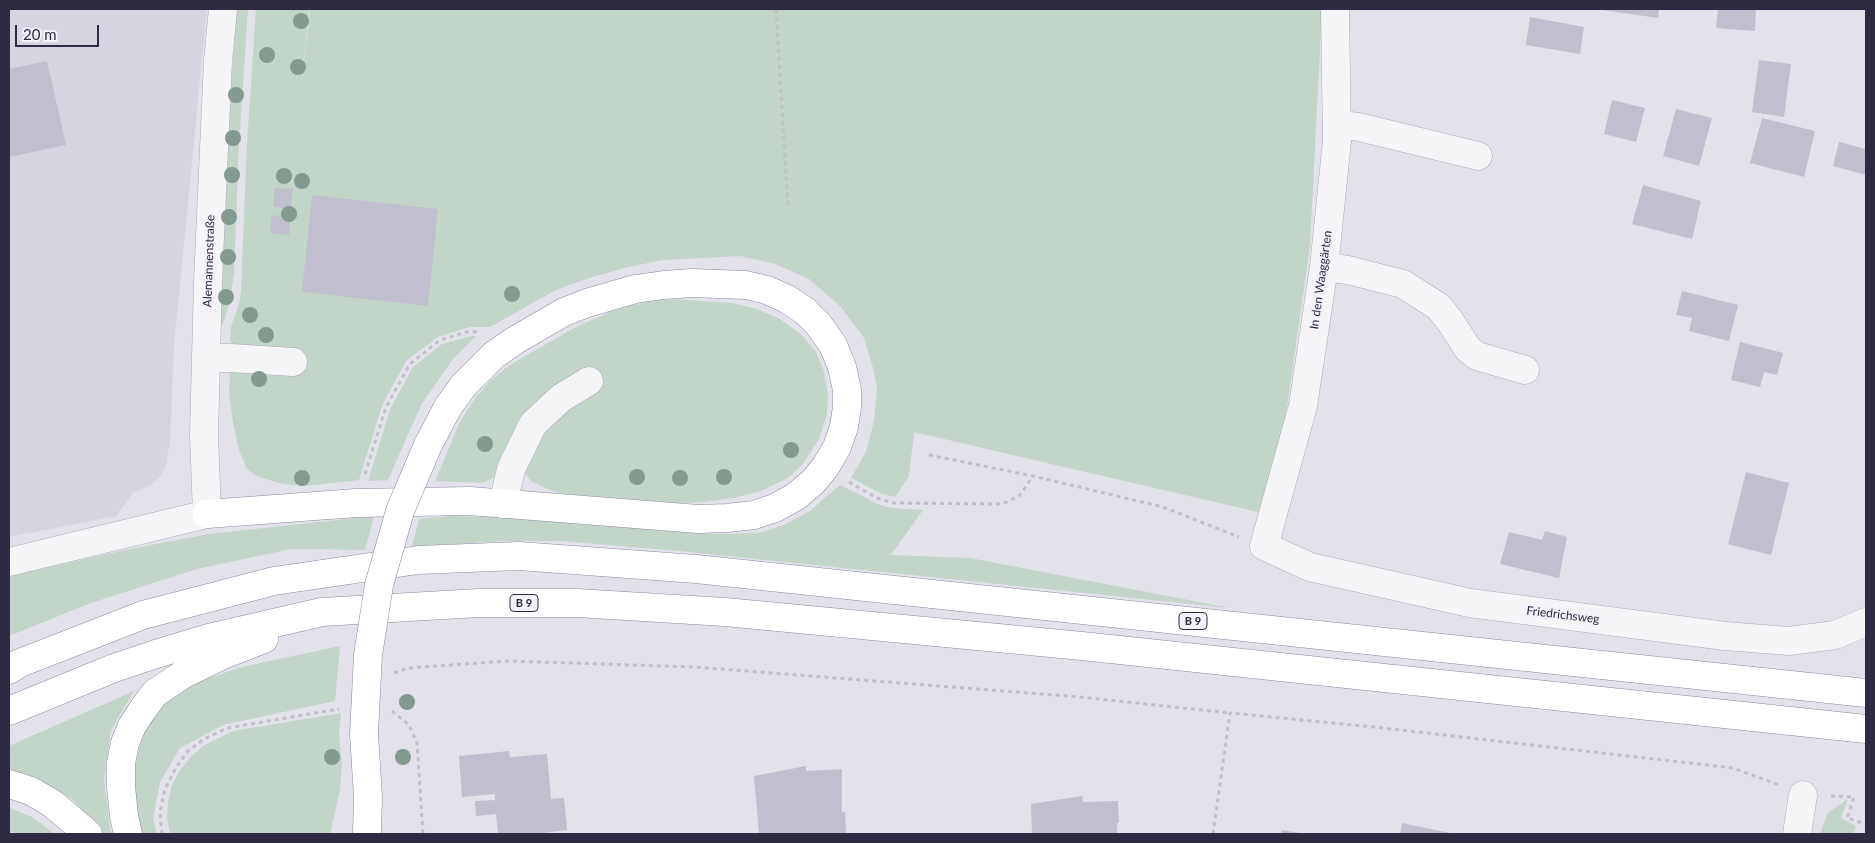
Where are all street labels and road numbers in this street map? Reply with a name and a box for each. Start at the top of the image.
street label: Alemannenstraße [200,214,218,308]
street label: In den Waaggärten [1307,230,1335,330]
road number: B 9 [510,594,538,612]
street label: Friedrichsweg [1526,603,1600,627]
road number: B 9 [1179,612,1207,630]

